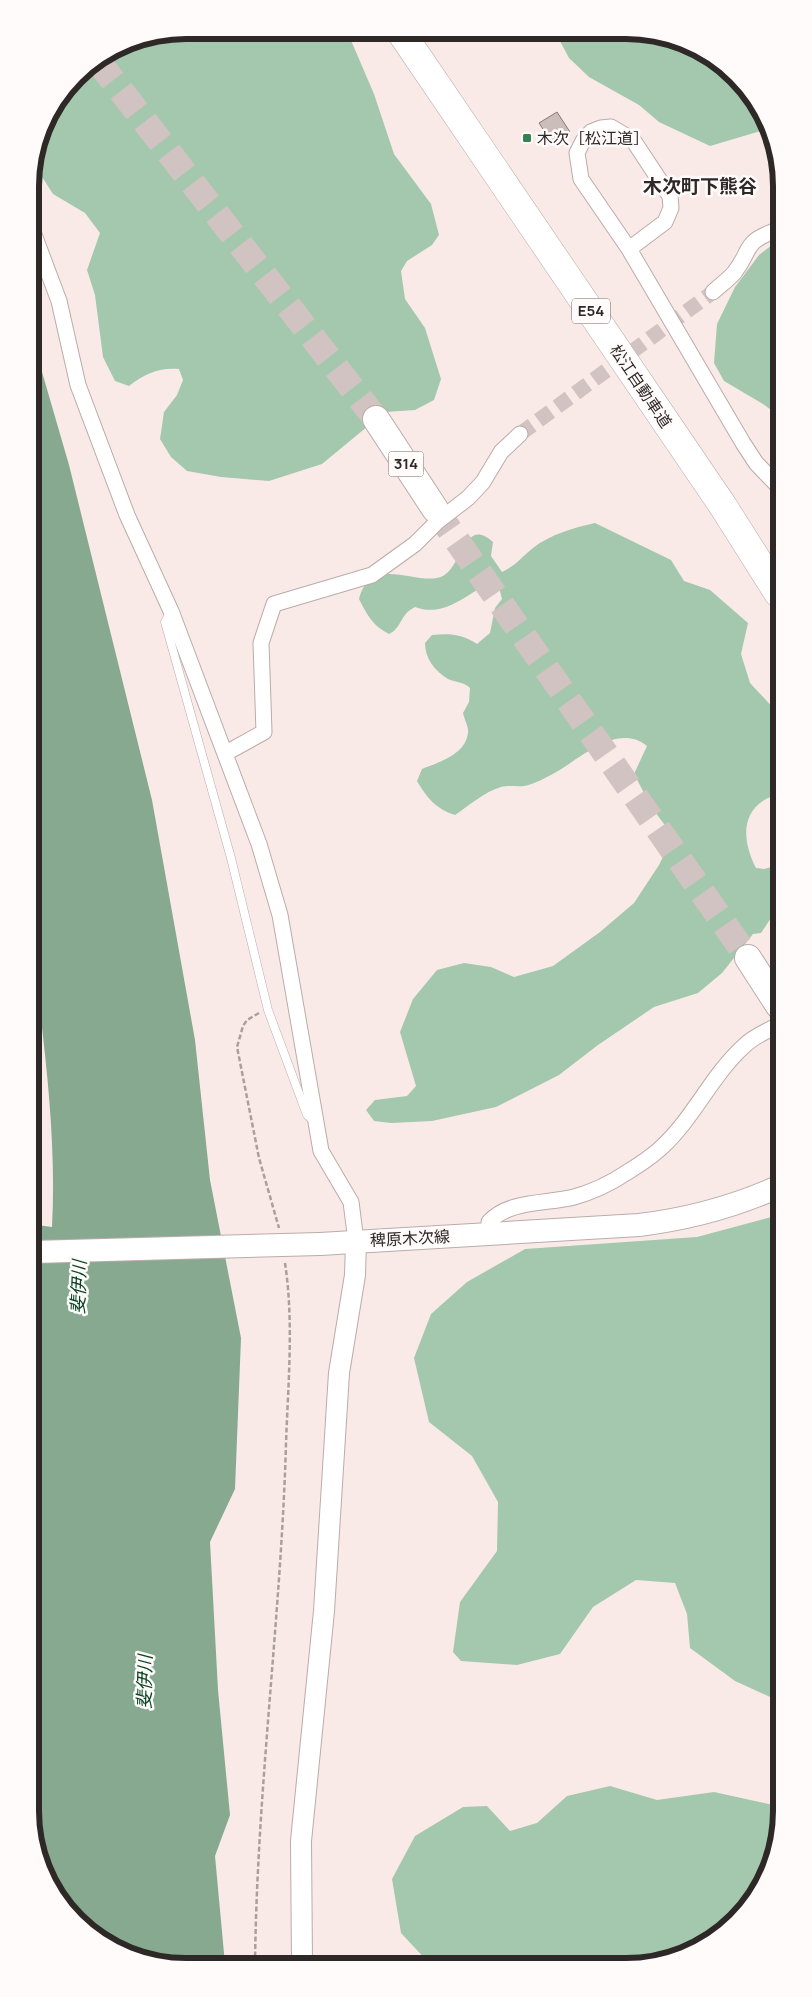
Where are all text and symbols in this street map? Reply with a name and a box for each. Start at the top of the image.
place label: 木次［松江道］ [537,127,649,149]
marker: 木次［松江道］ [521,132,533,144]
district label: 木次町下熊谷 [643,173,757,199]
road number: E54 [572,298,610,324]
street label: 松江自動車道 [605,340,677,432]
road number: 314 [388,452,424,476]
street label: 稗原木次線 [369,1225,451,1251]
water label: 斐伊川 [65,1258,91,1314]
water label: 斐伊川 [132,1653,157,1709]

